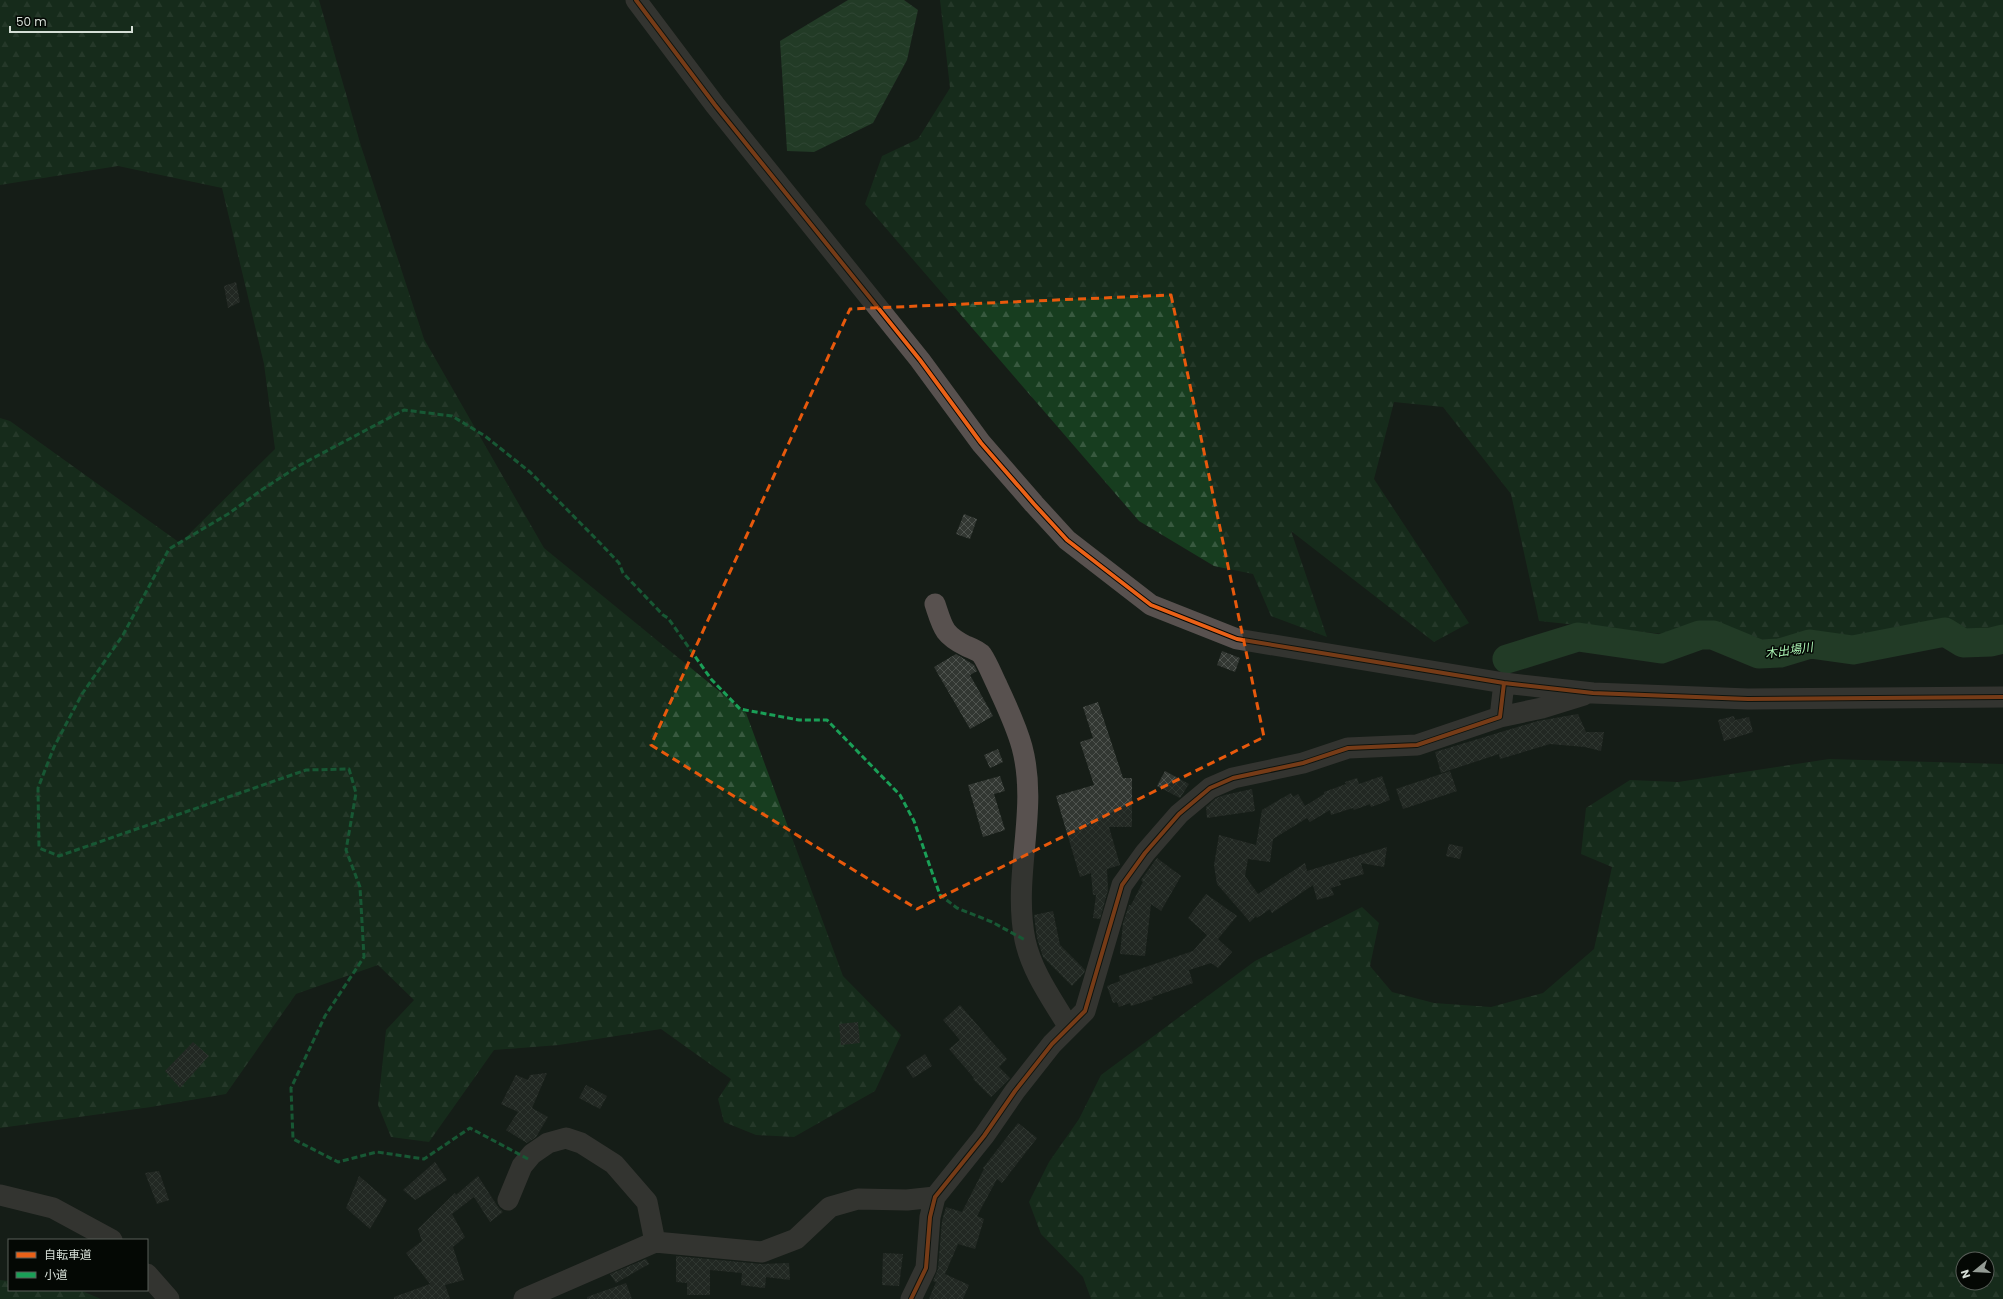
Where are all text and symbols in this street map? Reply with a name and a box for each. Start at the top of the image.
scale bar [10,8,132,34]
text: 50 m [16,13,47,30]
water label: 木出場川 [1764,638,1816,662]
legend [8,1239,148,1291]
text: 自転車道 [44,1246,92,1263]
north arrow [1955,1251,1995,1291]
text: 小道 [44,1266,68,1283]
text: N [1957,1268,1974,1281]

